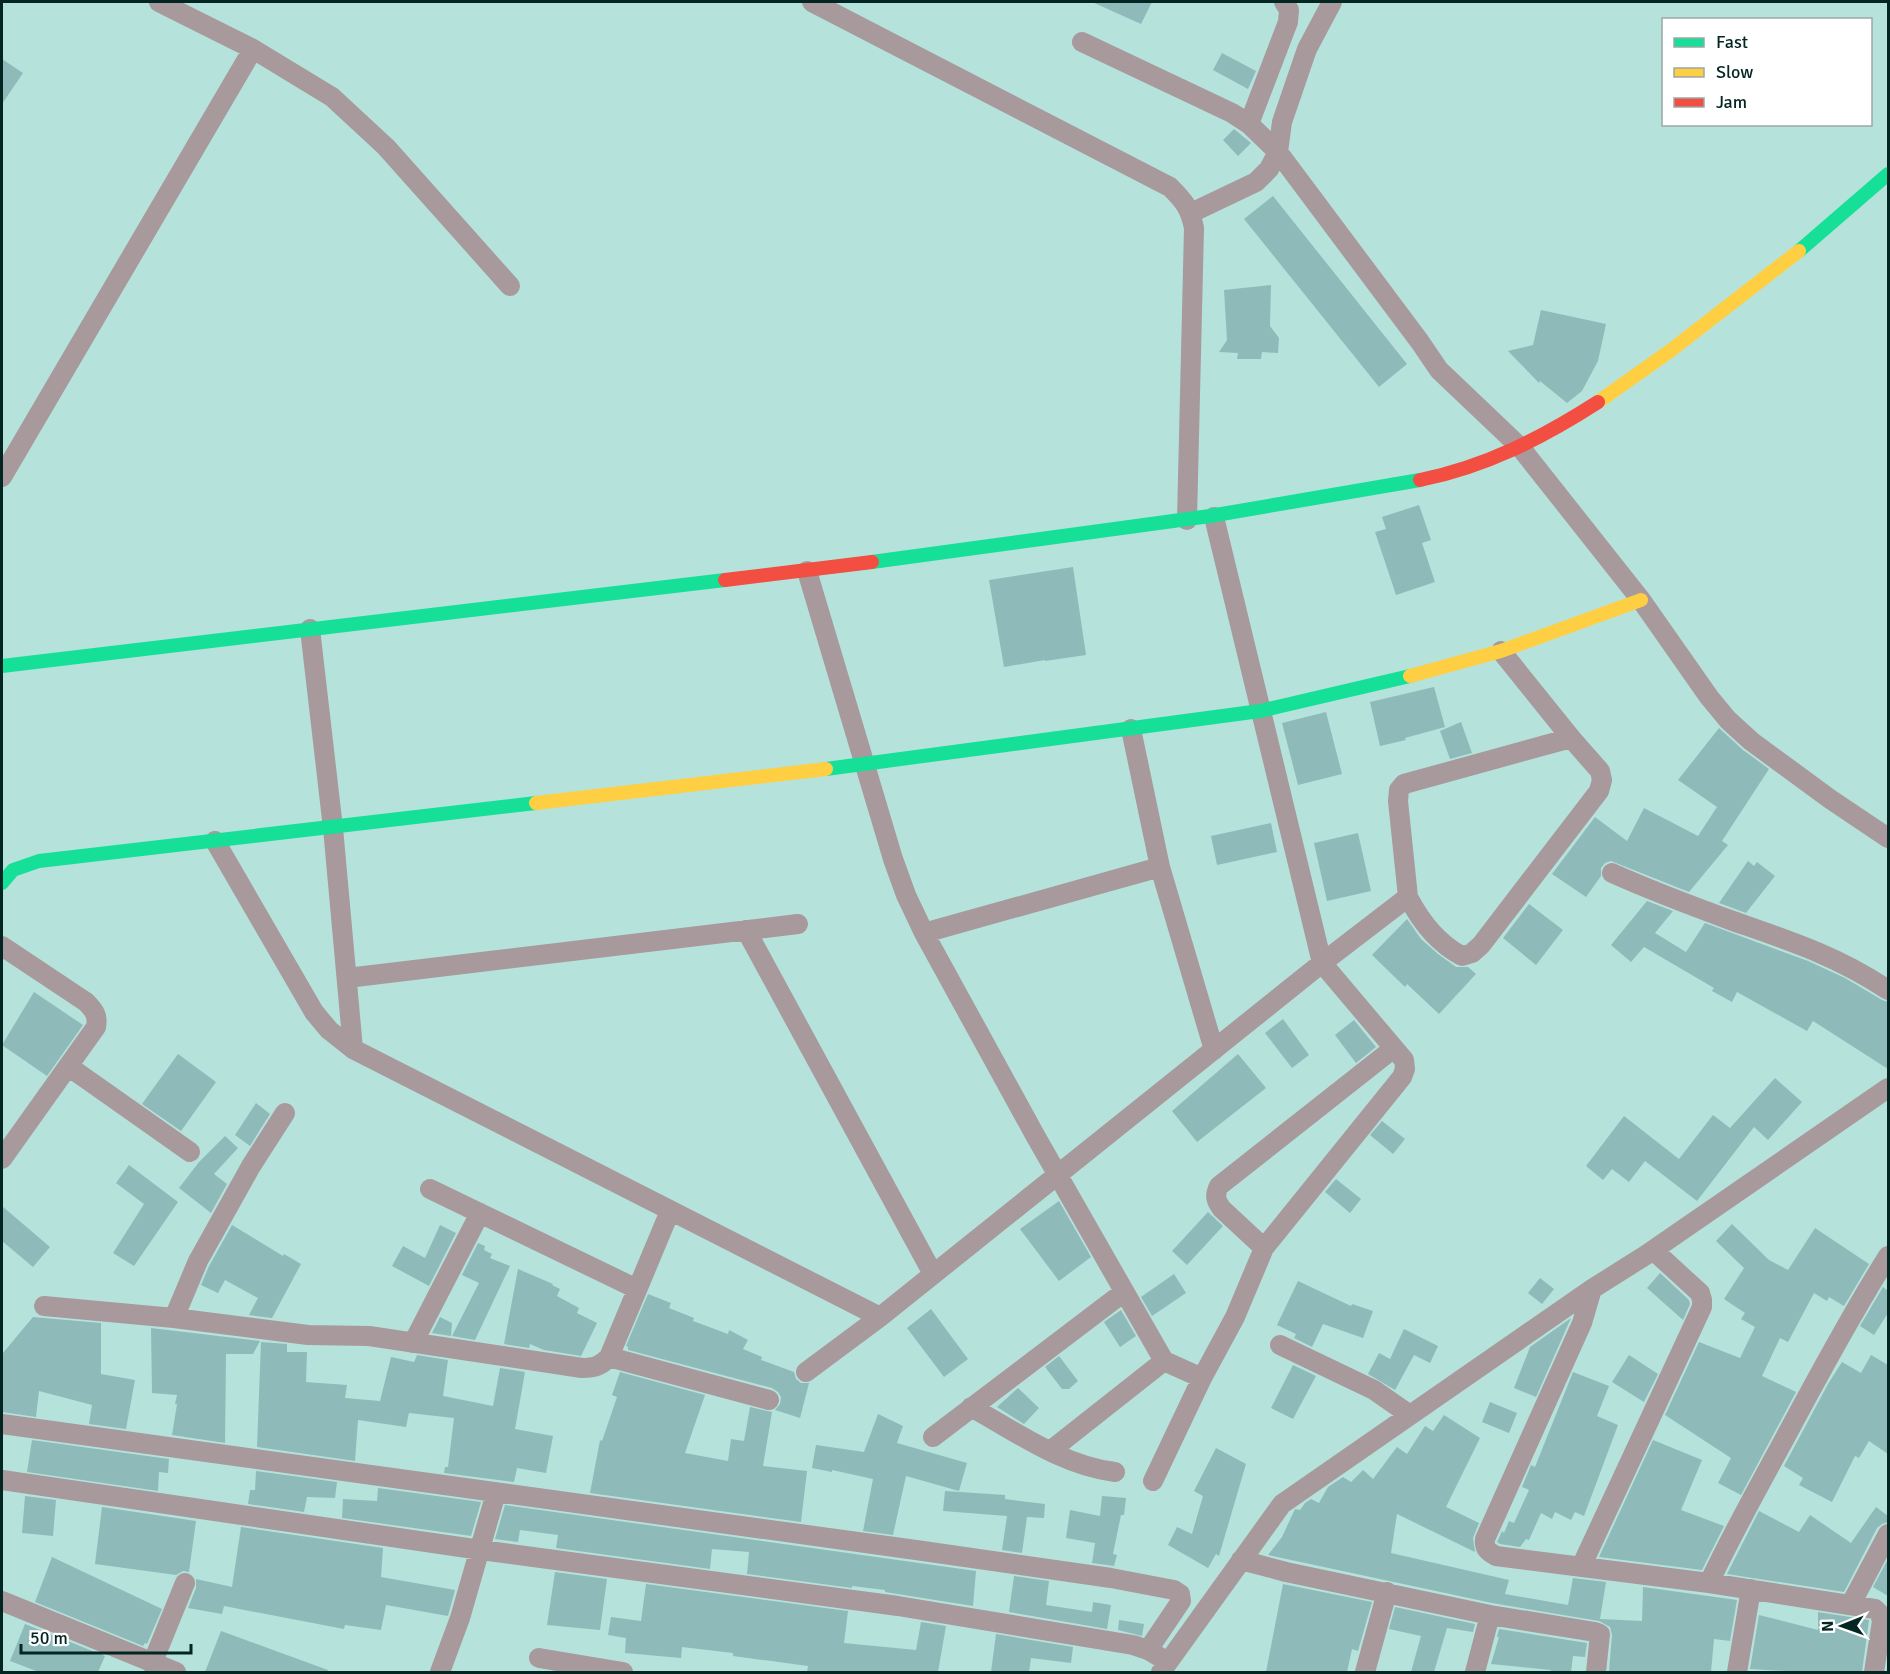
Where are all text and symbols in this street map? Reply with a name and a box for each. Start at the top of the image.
legend [1662,18,1872,126]
text: Fast [1716,31,1748,53]
text: Slow [1716,61,1753,83]
text: Jam [1716,91,1747,113]
north arrow [1812,1596,1872,1656]
scale bar [21,1617,190,1655]
text: N [1818,1621,1838,1632]
text: 50 m [30,1627,68,1649]

